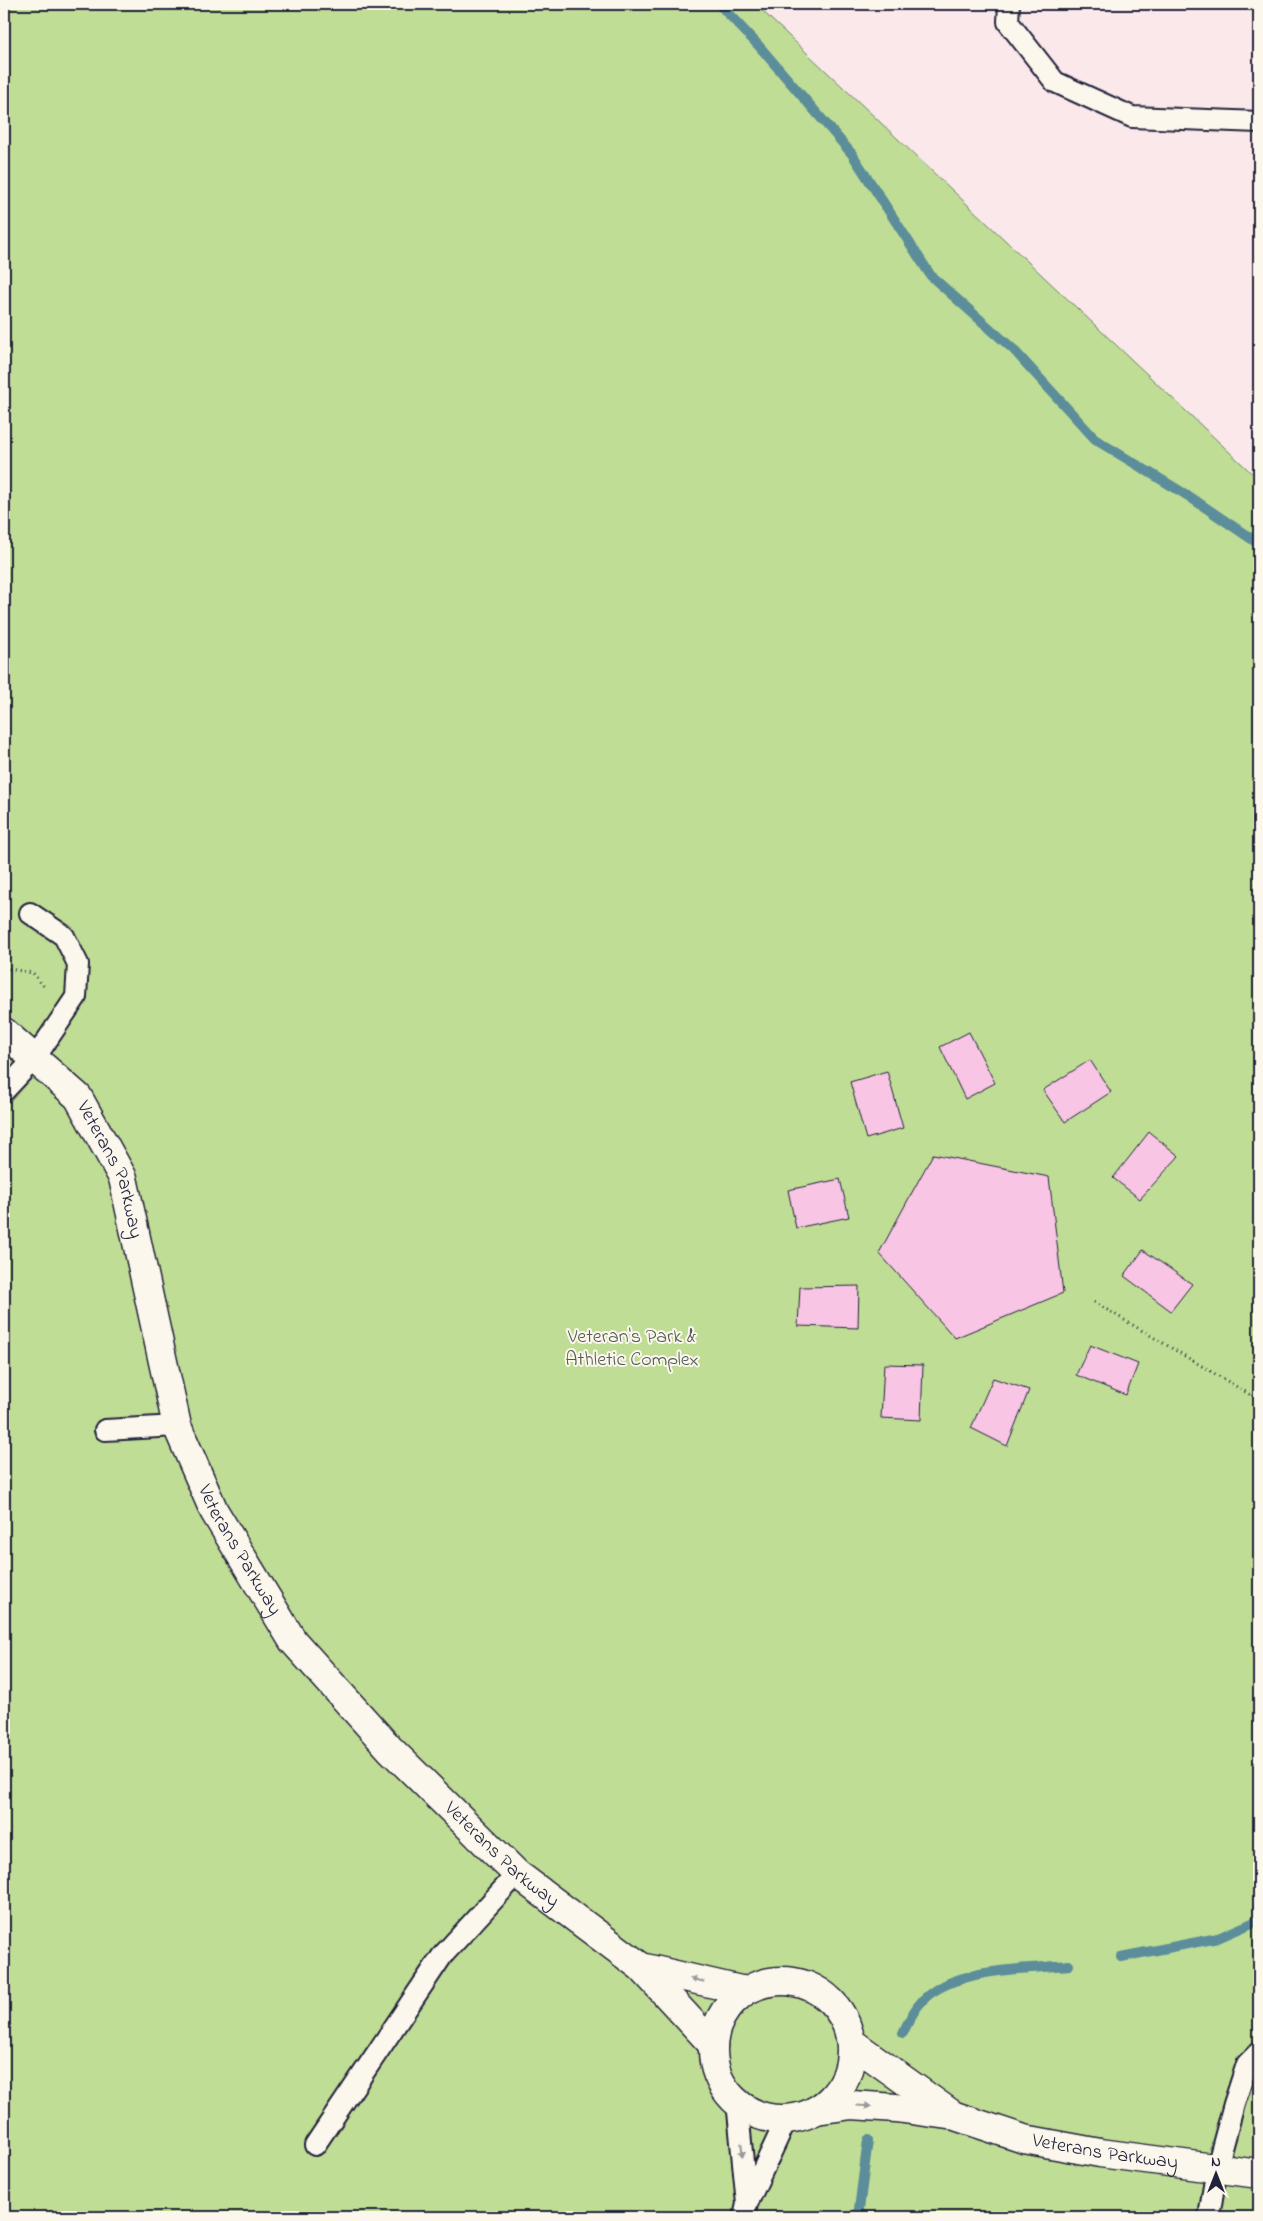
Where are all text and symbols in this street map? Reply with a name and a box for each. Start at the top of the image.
street label: Veterans Parkway [68,1095,150,1241]
park label: Veteran's Park & Athletic Complex [565,1323,699,1375]
street label: Veterans Parkway [189,1479,289,1621]
street label: Veterans Parkway [436,1794,565,1915]
one-way arrow [690,1976,705,1984]
one-way arrow [856,2102,872,2110]
street label: Veterans Parkway [1029,2126,1180,2178]
one-way arrow [738,2142,746,2158]
north arrow [1190,2148,1240,2198]
text: N [1211,2152,1221,2173]

